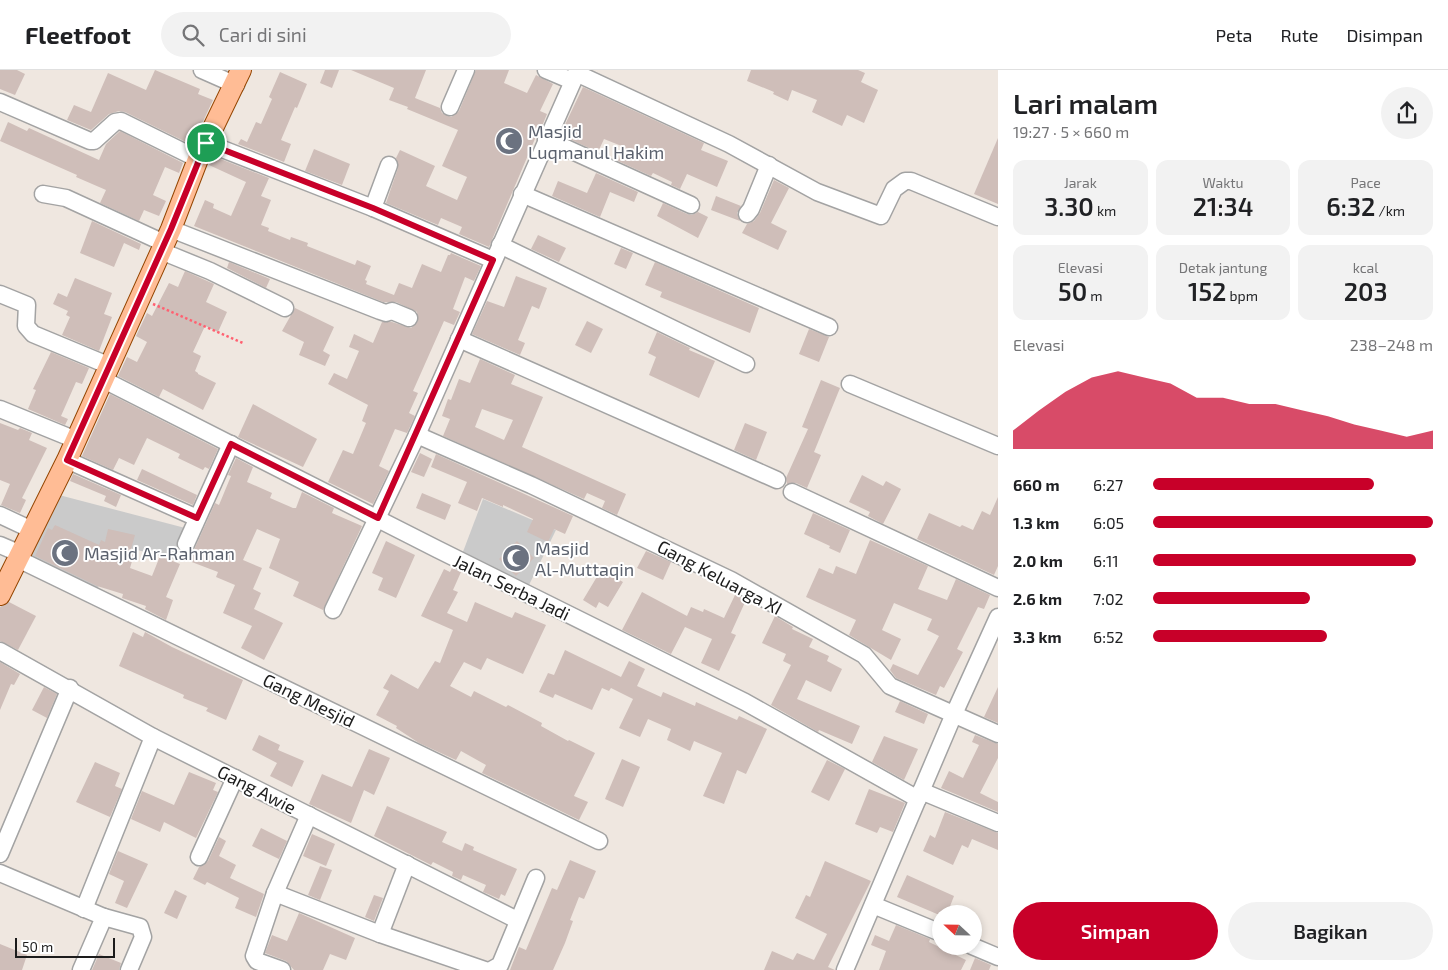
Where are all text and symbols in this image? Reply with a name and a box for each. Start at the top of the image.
search box [161,12,511,57]
text: Fleetfoot [25,20,131,49]
icon: search [179,21,207,49]
text: Cari di sini [219,23,307,46]
text: Peta [1216,24,1253,46]
text: Rute [1281,24,1318,46]
text: Disimpan [1346,24,1423,46]
text: Lari malam [1013,86,1158,120]
button: share [1381,87,1433,139]
place label: Masjid Luqmanul Hakim [528,120,664,163]
pin [185,122,227,164]
text: 19:27 · 5 × 660 m [1013,122,1129,141]
mosque icon: Masjid Luqmanul Hakim [494,126,524,156]
icon: arrive [192,129,220,157]
text: Jarak [1064,174,1097,191]
text: Waktu [1202,174,1244,191]
text: Pace [1351,174,1381,191]
text: 3.30 [1044,191,1094,221]
text: 21:34 [1193,191,1253,221]
text: 6:32 [1326,191,1375,221]
text: km [1094,202,1116,219]
text: /km [1375,202,1405,219]
text: Elevasi [1058,259,1103,276]
text: Detak jantung [1179,259,1267,276]
text: kcal [1353,259,1378,276]
text: 50 [1058,276,1087,306]
text: 152 [1188,276,1226,306]
text: 203 [1344,276,1388,306]
text: m [1087,287,1103,304]
text: bpm [1226,287,1258,304]
text: Elevasi [1013,335,1065,354]
text: 238–248 m [1350,335,1433,354]
text: 660 m [1013,475,1060,494]
text: 6:27 [1093,475,1123,494]
text: 1.3 km [1013,513,1059,532]
text: 6:05 [1093,513,1124,532]
street label: Gang Keluarga XI [654,535,786,619]
place label: Masjid Al-Muttaqin [535,537,634,580]
mosque icon: Masjid Ar-Rahman [50,538,80,568]
place label: Masjid Ar-Rahman [84,542,235,564]
mosque icon: Masjid Al-Muttaqin [501,543,531,573]
street label: Jalan Serba Jadi [450,549,574,625]
text: 2.0 km [1013,551,1063,570]
text: 6:11 [1093,551,1119,570]
text: 2.6 km [1013,589,1062,608]
text: 7:02 [1093,589,1124,608]
text: 3.3 km [1013,627,1062,646]
text: 6:52 [1093,627,1124,646]
street label: Gang Mesjid [259,668,359,732]
street label: Gang Awie [214,760,300,818]
button: Simpan [1013,902,1218,960]
button: Bagikan [1228,902,1433,960]
north arrow [932,905,982,955]
map controls [932,905,982,955]
scale bar [15,935,115,958]
text: 50 m [22,938,53,955]

